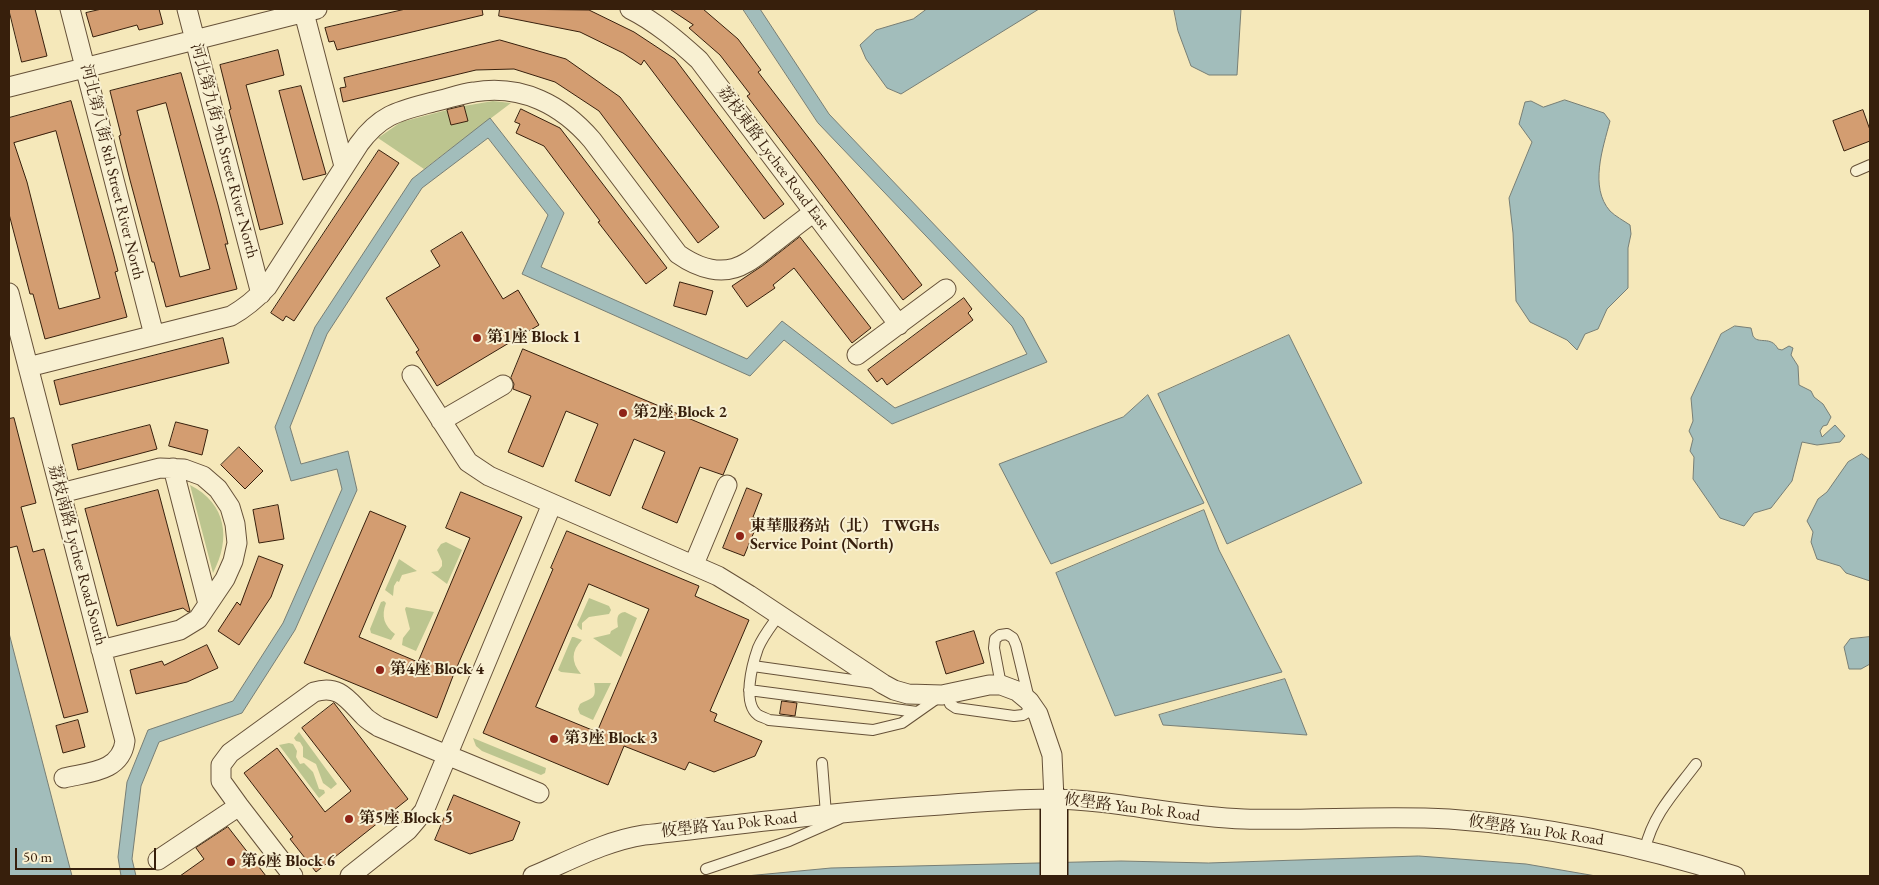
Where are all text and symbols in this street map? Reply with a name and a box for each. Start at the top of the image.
street label: 河北第九街 9th Street River North [186,41,262,261]
street label: 河北第八街 8th Street River North [76,62,148,282]
street label: 荔枝東路 Lychee Road East [713,83,833,233]
place label: 第1座 Block 1 [487,328,581,348]
marker: 第1座 Block 1 [471,332,483,344]
place label: 第2座 Block 2 [633,403,727,423]
marker: 第2座 Block 2 [617,407,629,419]
street label: 荔枝南路 Lychee Road South [44,463,110,647]
place label: 東華服務站（北） TWGHs Service Point (North) [750,517,939,555]
marker: 東華服務站（北） TWGHs Service Point (North) [734,530,746,542]
place label: 第4座 Block 4 [390,660,484,680]
marker: 第4座 Block 4 [374,664,386,676]
place label: 第3座 Block 3 [564,729,658,749]
marker: 第3座 Block 3 [548,733,560,745]
street label: 攸壆路 Yau Pok Road [1063,790,1201,826]
street label: 攸壆路 Yau Pok Road [660,808,798,842]
place label: 第5座 Block 5 [359,809,453,829]
street label: 攸壆路 Yau Pok Road [1467,812,1605,850]
marker: 第5座 Block 5 [343,813,355,825]
scale bar [18,838,159,870]
text: 50 m [23,847,52,866]
place label: 第6座 Block 6 [241,852,335,872]
marker: 第6座 Block 6 [225,856,237,868]

